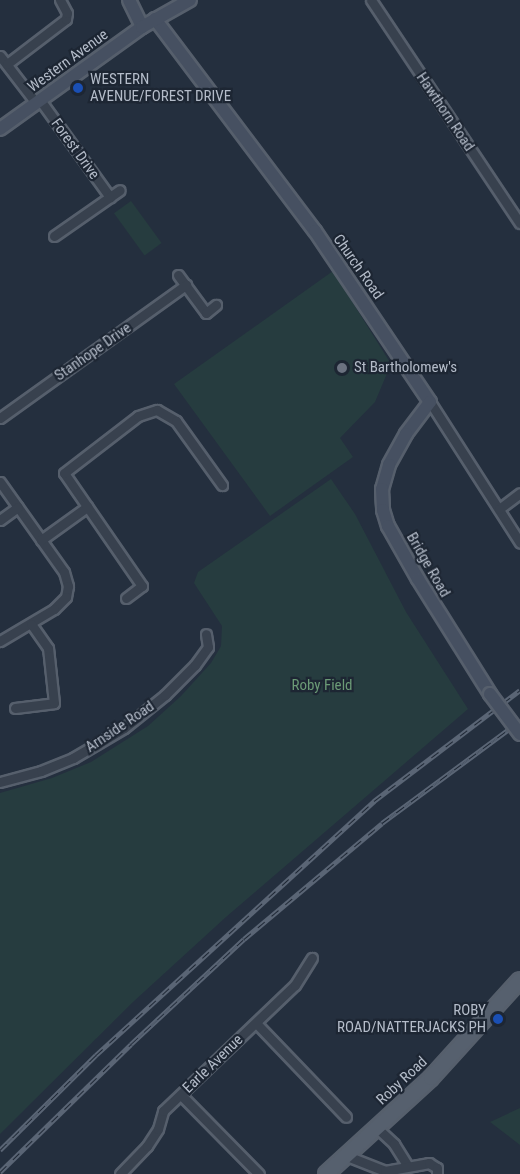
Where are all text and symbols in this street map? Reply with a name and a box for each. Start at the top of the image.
street label: Western Avenue [24,26,112,96]
street label: Hawthorn Road [412,69,478,155]
place label: WESTERN AVENUE/FOREST DRIVE [90,70,231,105]
marker: WESTERN AVENUE/FOREST DRIVE [71,81,85,95]
street label: Forest Drive [47,115,103,183]
street label: Church Road [329,231,387,303]
street label: Stanhope Drive [51,319,135,385]
place label: St Bartholomew's [354,359,457,377]
marker: St Bartholomew's [335,361,349,375]
street label: Bridge Road [402,529,454,601]
park label: Roby Field [291,677,353,695]
street label: Arnside Road [82,698,158,756]
place label: ROBY ROAD/NATTERJACKS PH [337,1001,486,1036]
marker: ROBY ROAD/NATTERJACKS PH [491,1012,505,1026]
street label: Earle Avenue [179,1031,247,1097]
street label: Roby Road [373,1053,431,1109]

